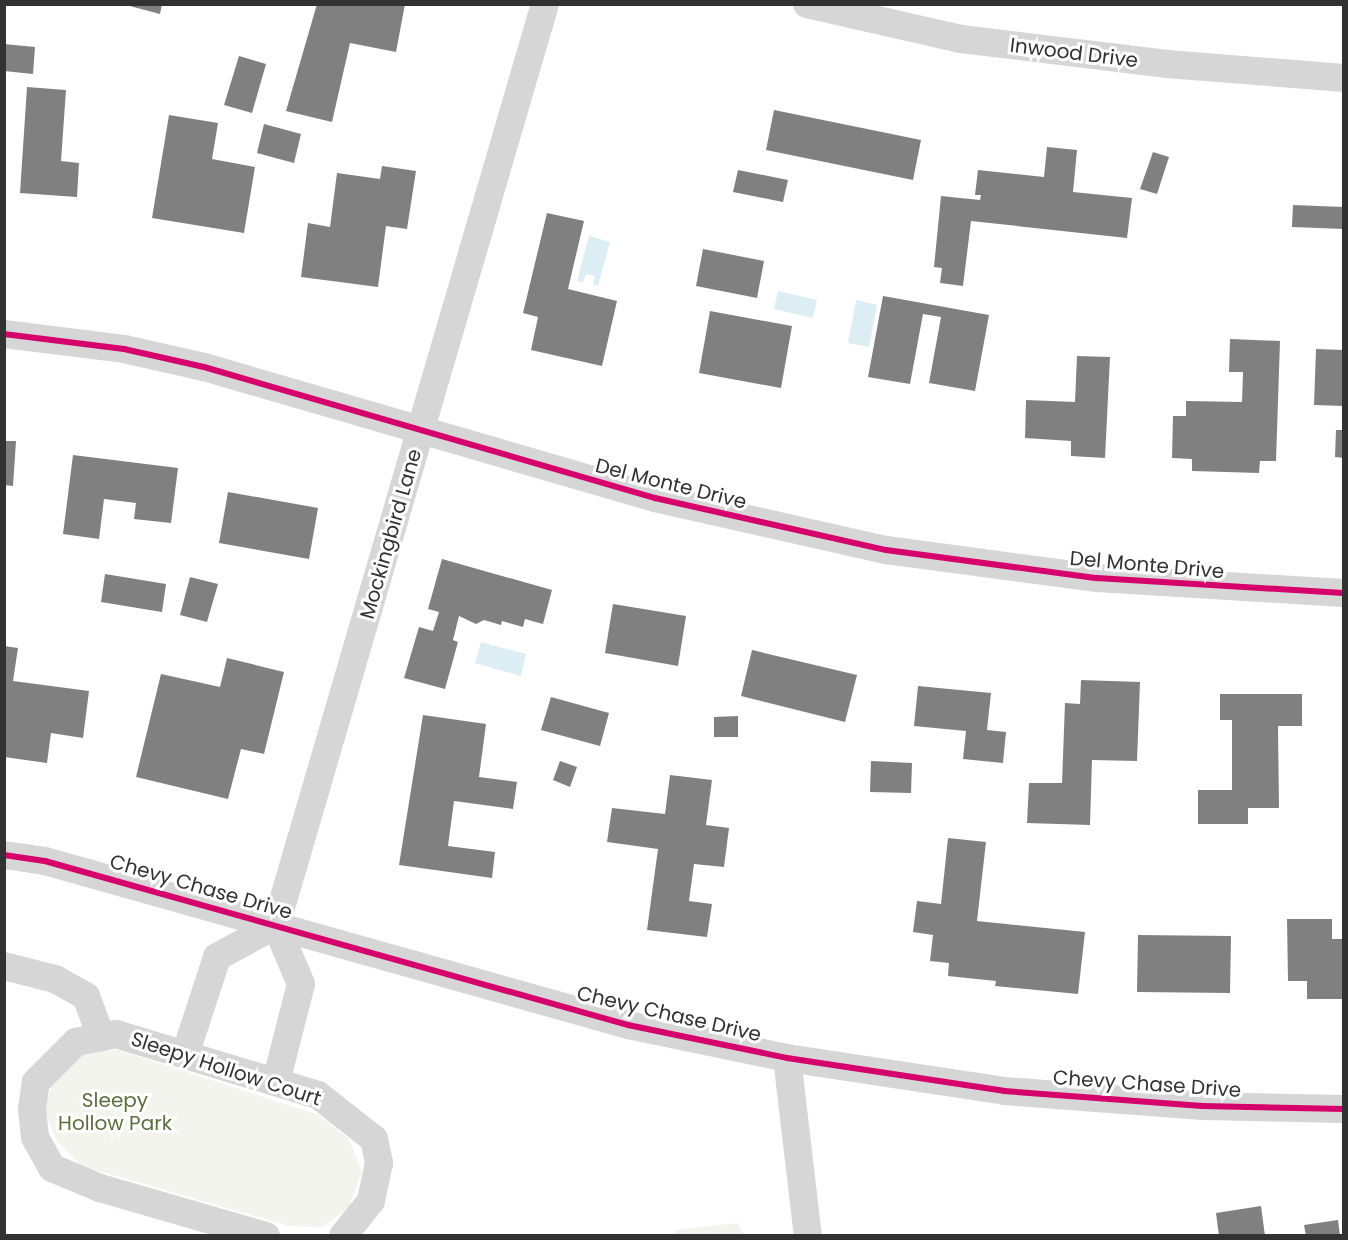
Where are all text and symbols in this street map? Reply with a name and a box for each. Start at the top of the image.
street label: Inwood Drive [1009,33,1139,73]
street label: Mockingbird Lane [355,446,427,622]
street label: Del Monte Drive [593,454,749,514]
street label: Del Monte Drive [1069,546,1225,584]
street label: Chevy Chase Drive [107,849,295,925]
street label: Chevy Chase Drive [574,981,764,1047]
street label: Sleepy Hollow Court [128,1027,324,1111]
street label: Chevy Chase Drive [1052,1065,1242,1103]
park label: Sleepy Hollow Park [58,1089,172,1136]

